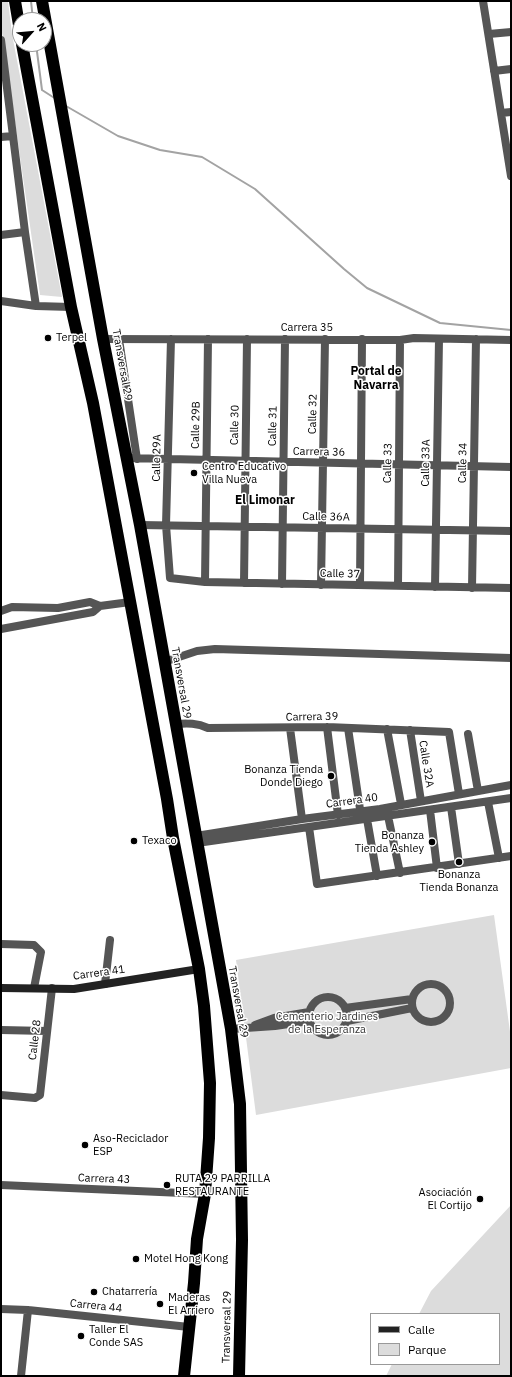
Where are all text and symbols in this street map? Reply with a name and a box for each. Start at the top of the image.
north arrow [12,12,52,52]
text: N [34,20,50,34]
street label: Carrera 35 [281,321,333,335]
street label: Transversal 29 [109,328,135,402]
place label: Terpel [56,331,87,345]
marker: Terpel [43,333,53,343]
district label: Portal de Navarra [350,365,402,393]
street label: Calle 32 [306,394,320,434]
street label: Calle 29B [189,401,203,449]
street label: Calle 30 [228,405,242,445]
street label: Calle 31 [266,406,280,446]
street label: Calle 29A [150,434,164,482]
street label: Calle 33A [419,439,433,487]
street label: Calle 33 [381,443,395,483]
street label: Calle 34 [456,443,470,483]
street label: Carrera 36 [293,445,345,459]
place label: Centro Educativo Villa Nueva [202,460,286,486]
marker: Centro Educativo Villa Nueva [189,468,199,478]
district label: El Limonar [235,494,295,508]
street label: Calle 36A [302,510,350,524]
street label: Calle 37 [320,567,360,581]
street label: Transversal 29 [168,646,194,720]
street label: Carrera 39 [286,710,338,724]
street label: Calle 32A [416,740,436,788]
place label: Bonanza Tienda Donde Diego [244,763,323,789]
marker: Bonanza Tienda Donde Diego [326,771,336,781]
street label: Carrera 40 [325,791,379,811]
place label: Bonanza Tienda Ashley [355,829,424,855]
place label: Texaco [142,834,177,848]
marker: Texaco [129,836,139,846]
marker: Bonanza Tienda Ashley [427,837,437,847]
marker: Bonanza Tienda Bonanza [454,857,464,867]
place label: Bonanza Tienda Bonanza [420,868,498,894]
street label: Carrera 41 [72,963,126,983]
street label: Transversal 29 [225,965,251,1039]
park label: Cementerio Jardines de la Esperanza [276,1010,378,1036]
street label: Calle 28 [26,1019,44,1061]
place label: Aso-Reciclador ESP [93,1132,168,1158]
marker: Aso-Reciclador ESP [80,1140,90,1150]
street label: Carrera 43 [78,1171,130,1187]
place label: RUTA 29 PARRILLA RESTAURANTE [175,1172,270,1198]
marker: RUTA 29 PARRILLA RESTAURANTE [162,1180,172,1190]
place label: Asociación El Cortijo [419,1186,472,1212]
marker: Asociación El Cortijo [475,1194,485,1204]
place label: Motel Hong Kong [144,1252,228,1266]
marker: Motel Hong Kong [131,1254,141,1264]
place label: Chatarrería [102,1285,157,1299]
marker: Chatarrería [89,1287,99,1297]
place label: Maderas El Arriero [168,1291,214,1317]
street label: Transversal 29 [220,1291,234,1363]
street label: Carrera 44 [69,1297,123,1315]
marker: Maderas El Arriero [155,1299,165,1309]
legend [370,1313,500,1365]
text: Calle [408,1322,435,1337]
place label: Taller El Conde SAS [89,1323,143,1349]
marker: Taller El Conde SAS [76,1331,86,1341]
text: Parque [408,1342,446,1357]

